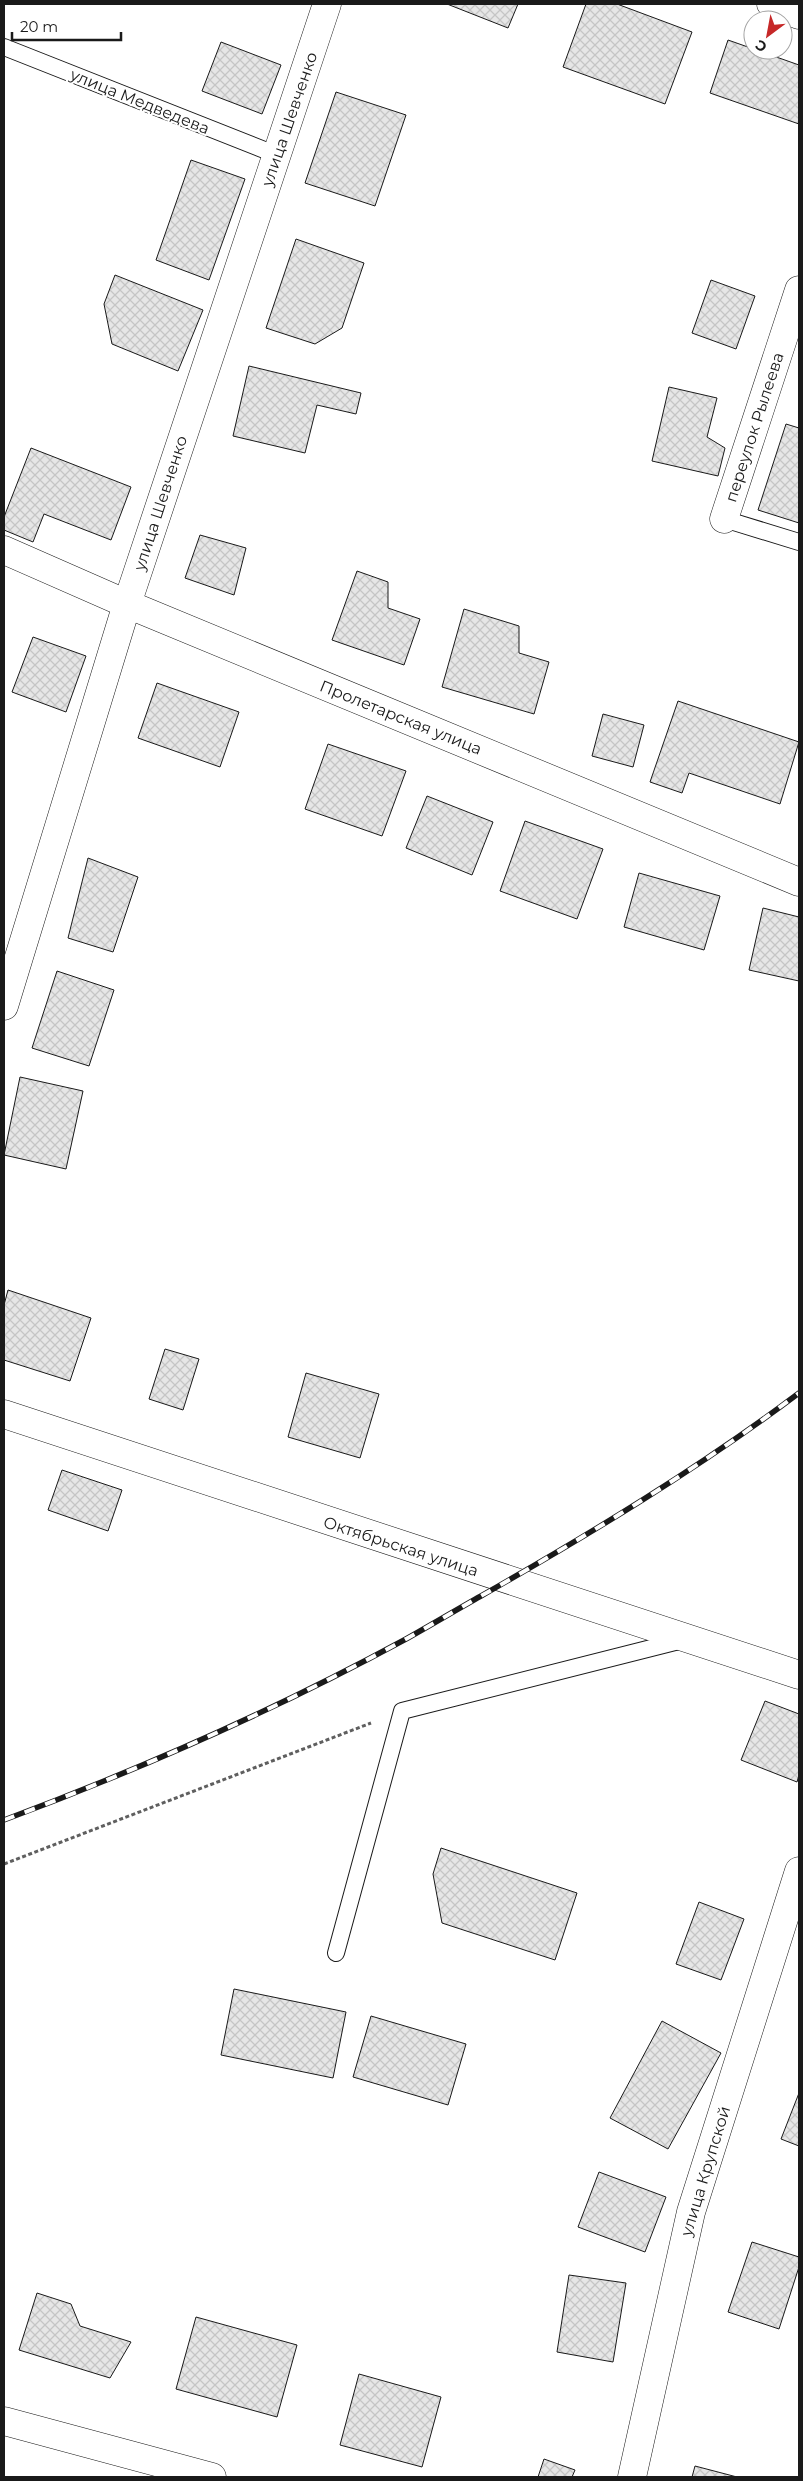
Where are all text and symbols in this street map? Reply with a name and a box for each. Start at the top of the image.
scale bar [12,10,121,42]
north arrow [743,10,793,60]
text: 20 m [20,17,58,36]
text: С [752,36,770,56]
street label: улица Шевченко [257,50,321,190]
street label: улица Медведева [66,64,212,138]
street label: переулок Рылеева [721,350,788,504]
street label: улица Шевченко [129,433,191,574]
street label: Пролетарская улица [317,676,485,759]
street label: Октябрьская улица [321,1512,481,1580]
street label: улица Крупской [676,2104,734,2239]

